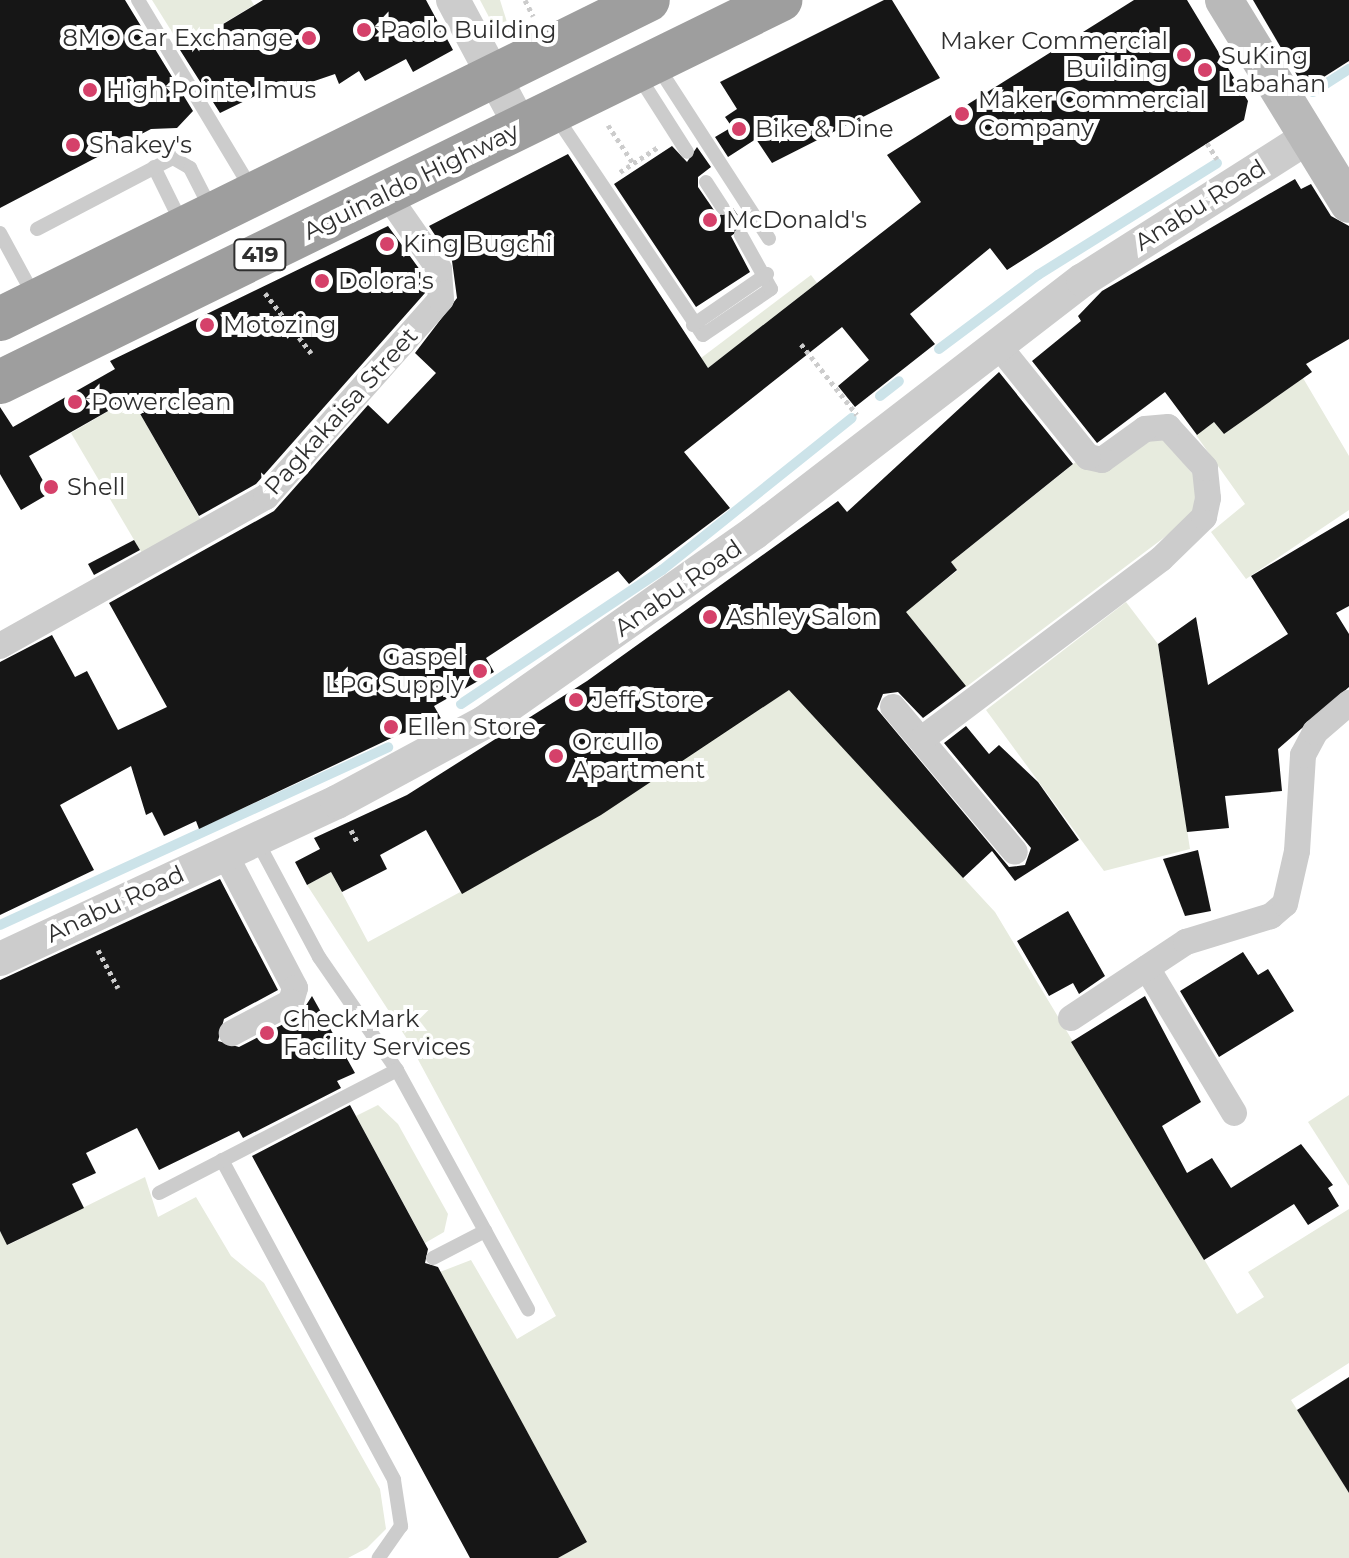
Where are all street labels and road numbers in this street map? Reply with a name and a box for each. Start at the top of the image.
street label: Aguinaldo Highway [299,116,523,246]
street label: Anabu Road [1129,153,1271,257]
road number: 419 [232,237,288,273]
street label: Pagkakaisa Street [258,321,424,501]
street label: Anabu Road [609,533,747,643]
street label: Anabu Road [41,859,189,949]

